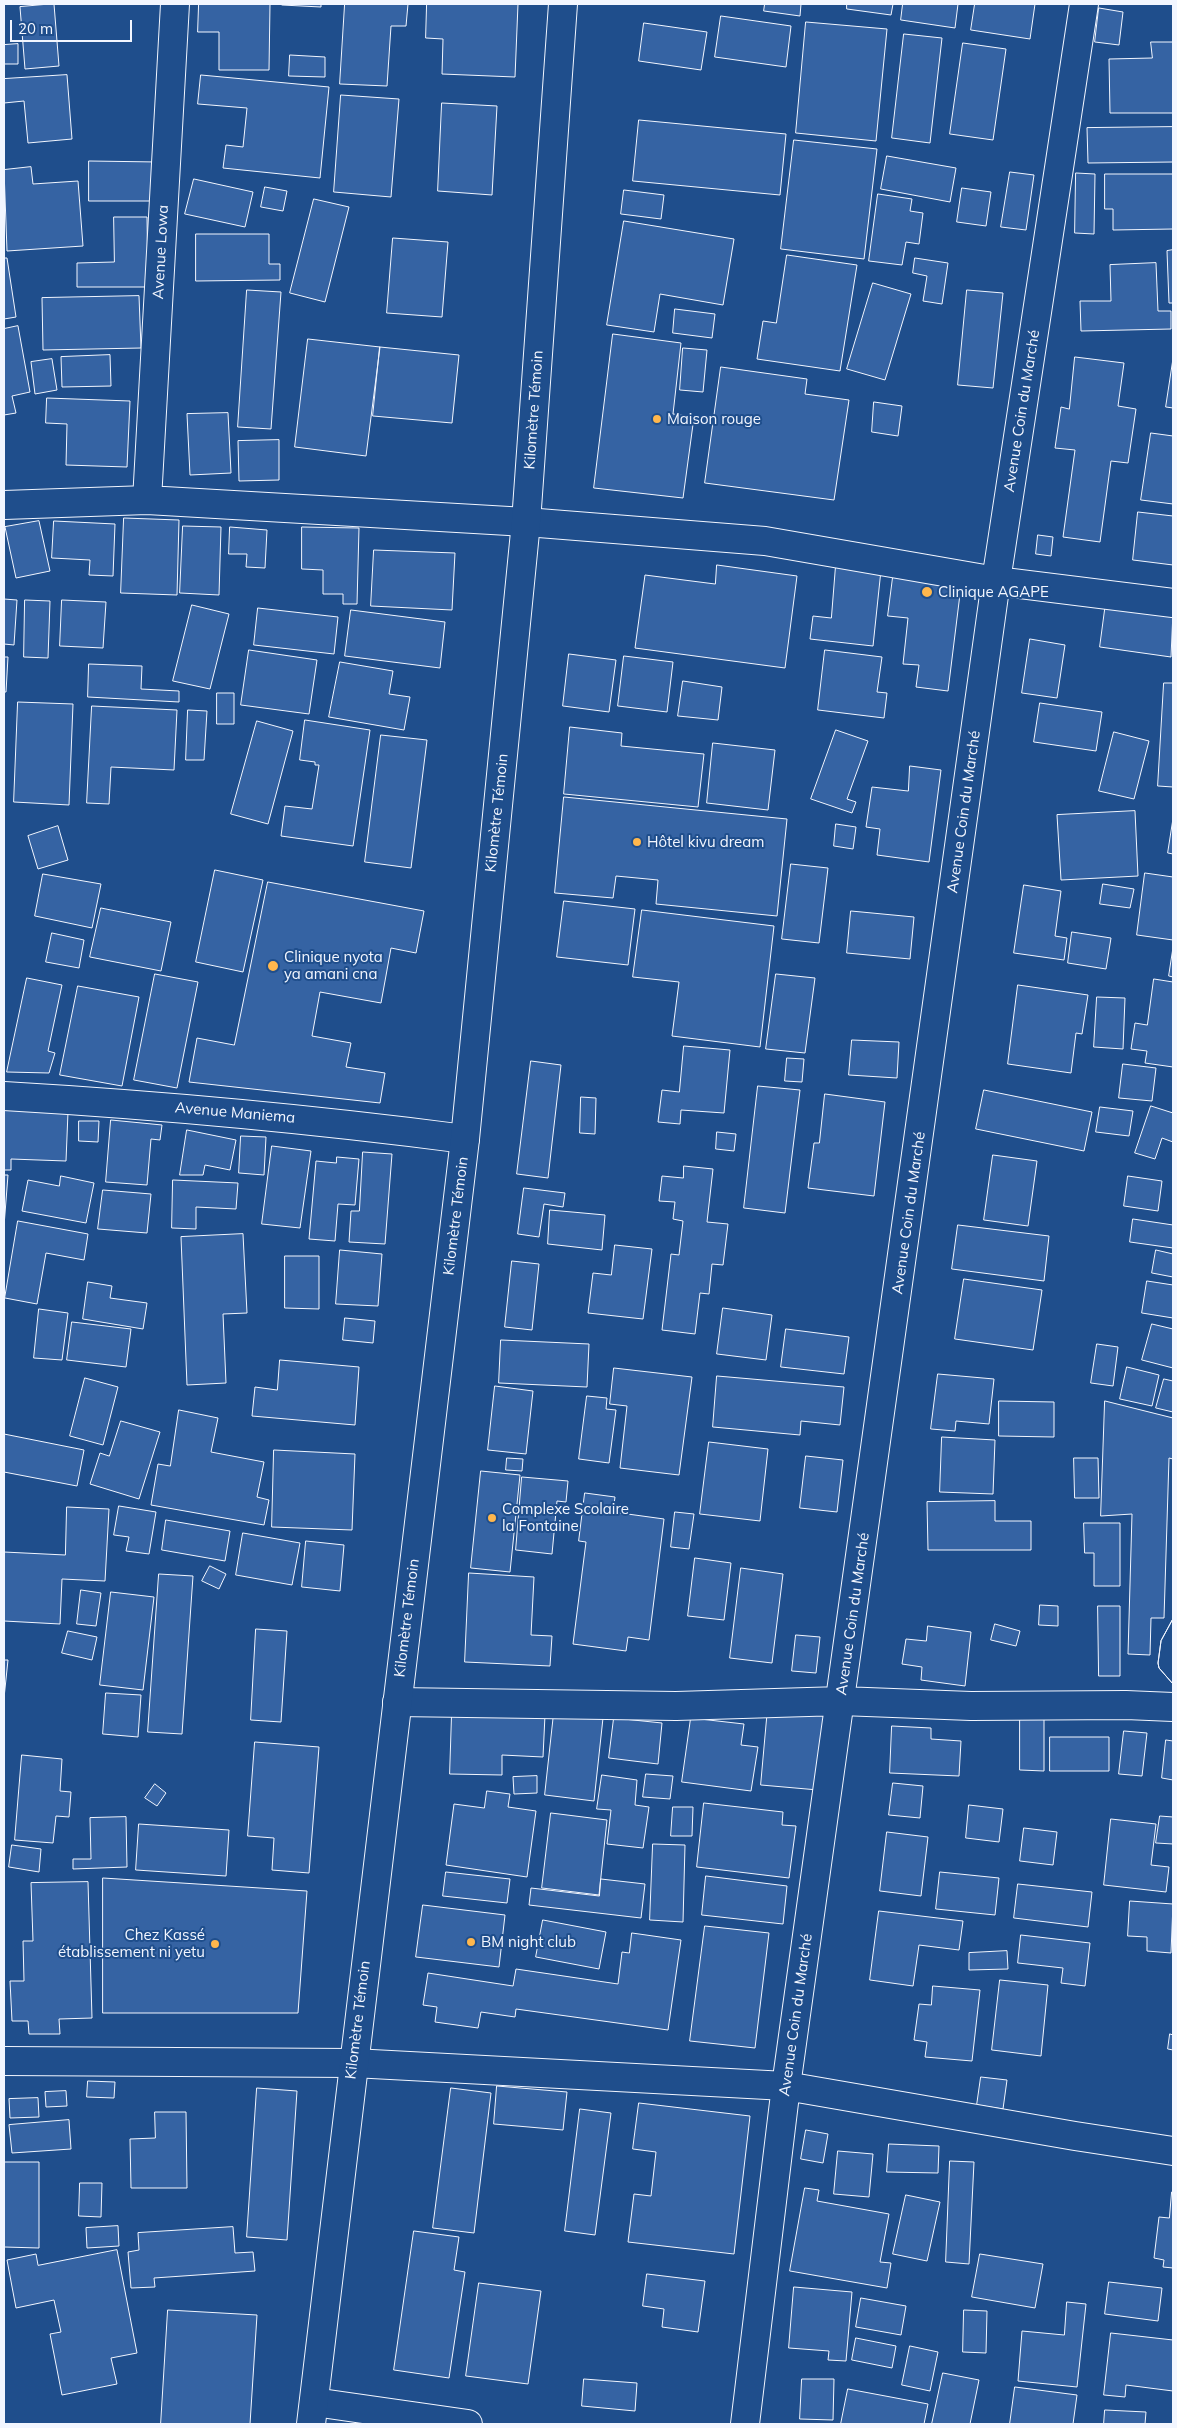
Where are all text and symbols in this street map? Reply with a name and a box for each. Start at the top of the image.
scale bar [12,10,135,42]
text: 20 m [18,19,53,38]
street label: Avenue Lowa [150,204,172,300]
street label: Avenue Coin du Marché [1000,329,1044,493]
street label: Kilomètre Témoin [521,350,547,470]
place label: Maison rouge [667,410,761,428]
marker: Maison rouge [651,413,663,425]
place label: Clinique AGAPE [938,583,1049,601]
marker: Clinique AGAPE [920,585,934,599]
street label: Avenue Coin du Marché [944,730,984,894]
street label: Kilomètre Témoin [482,753,512,873]
place label: Hôtel kivu dream [647,833,764,851]
marker: Hôtel kivu dream [631,836,643,848]
place label: Clinique nyota ya amani cna [284,948,383,983]
marker: Clinique nyota ya amani cna [266,959,280,973]
street label: Avenue Maniema [174,1099,296,1127]
street label: Avenue Coin du Marché [889,1131,929,1295]
street label: Kilomètre Témoin [440,1156,472,1276]
place label: Complexe Scolaire la Fontaine [502,1500,629,1535]
marker: Complexe Scolaire la Fontaine [486,1512,498,1524]
street label: Avenue Coin du Marché [833,1532,873,1696]
street label: Kilomètre Témoin [391,1558,423,1678]
place label: Chez Kassé établissement ni yetu [58,1926,205,1961]
place label: BM night club [481,1933,576,1951]
street label: Avenue Coin du Marché [776,1933,816,2097]
marker: BM night club [465,1936,477,1948]
marker: Chez Kassé établissement ni yetu [209,1938,221,1950]
street label: Kilomètre Témoin [342,1960,374,2080]

